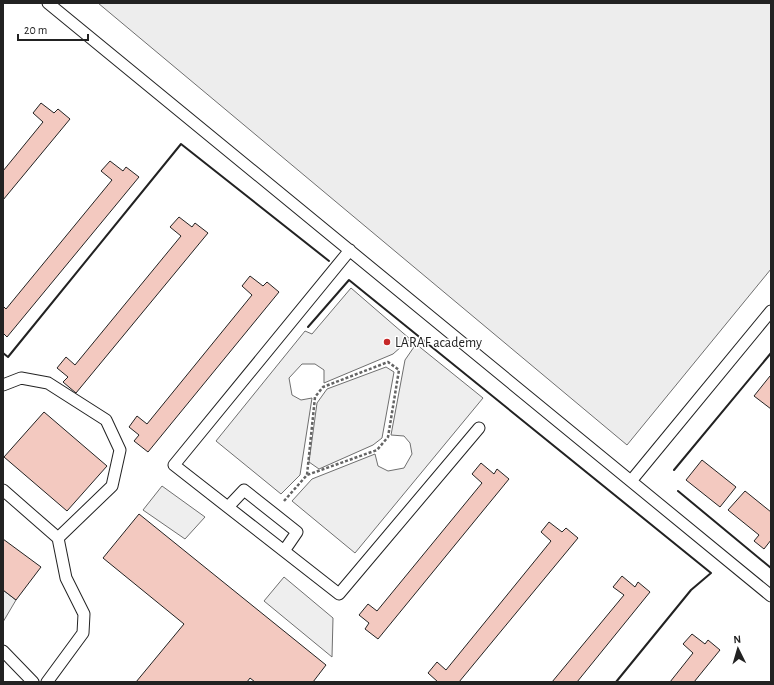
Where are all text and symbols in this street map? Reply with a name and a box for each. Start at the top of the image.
scale bar [18,16,88,42]
text: 20 m [24,24,47,36]
place label: LARAF academy [395,336,482,350]
marker: LARAF academy [382,337,392,347]
north arrow [718,629,758,669]
text: N [733,634,741,645]

